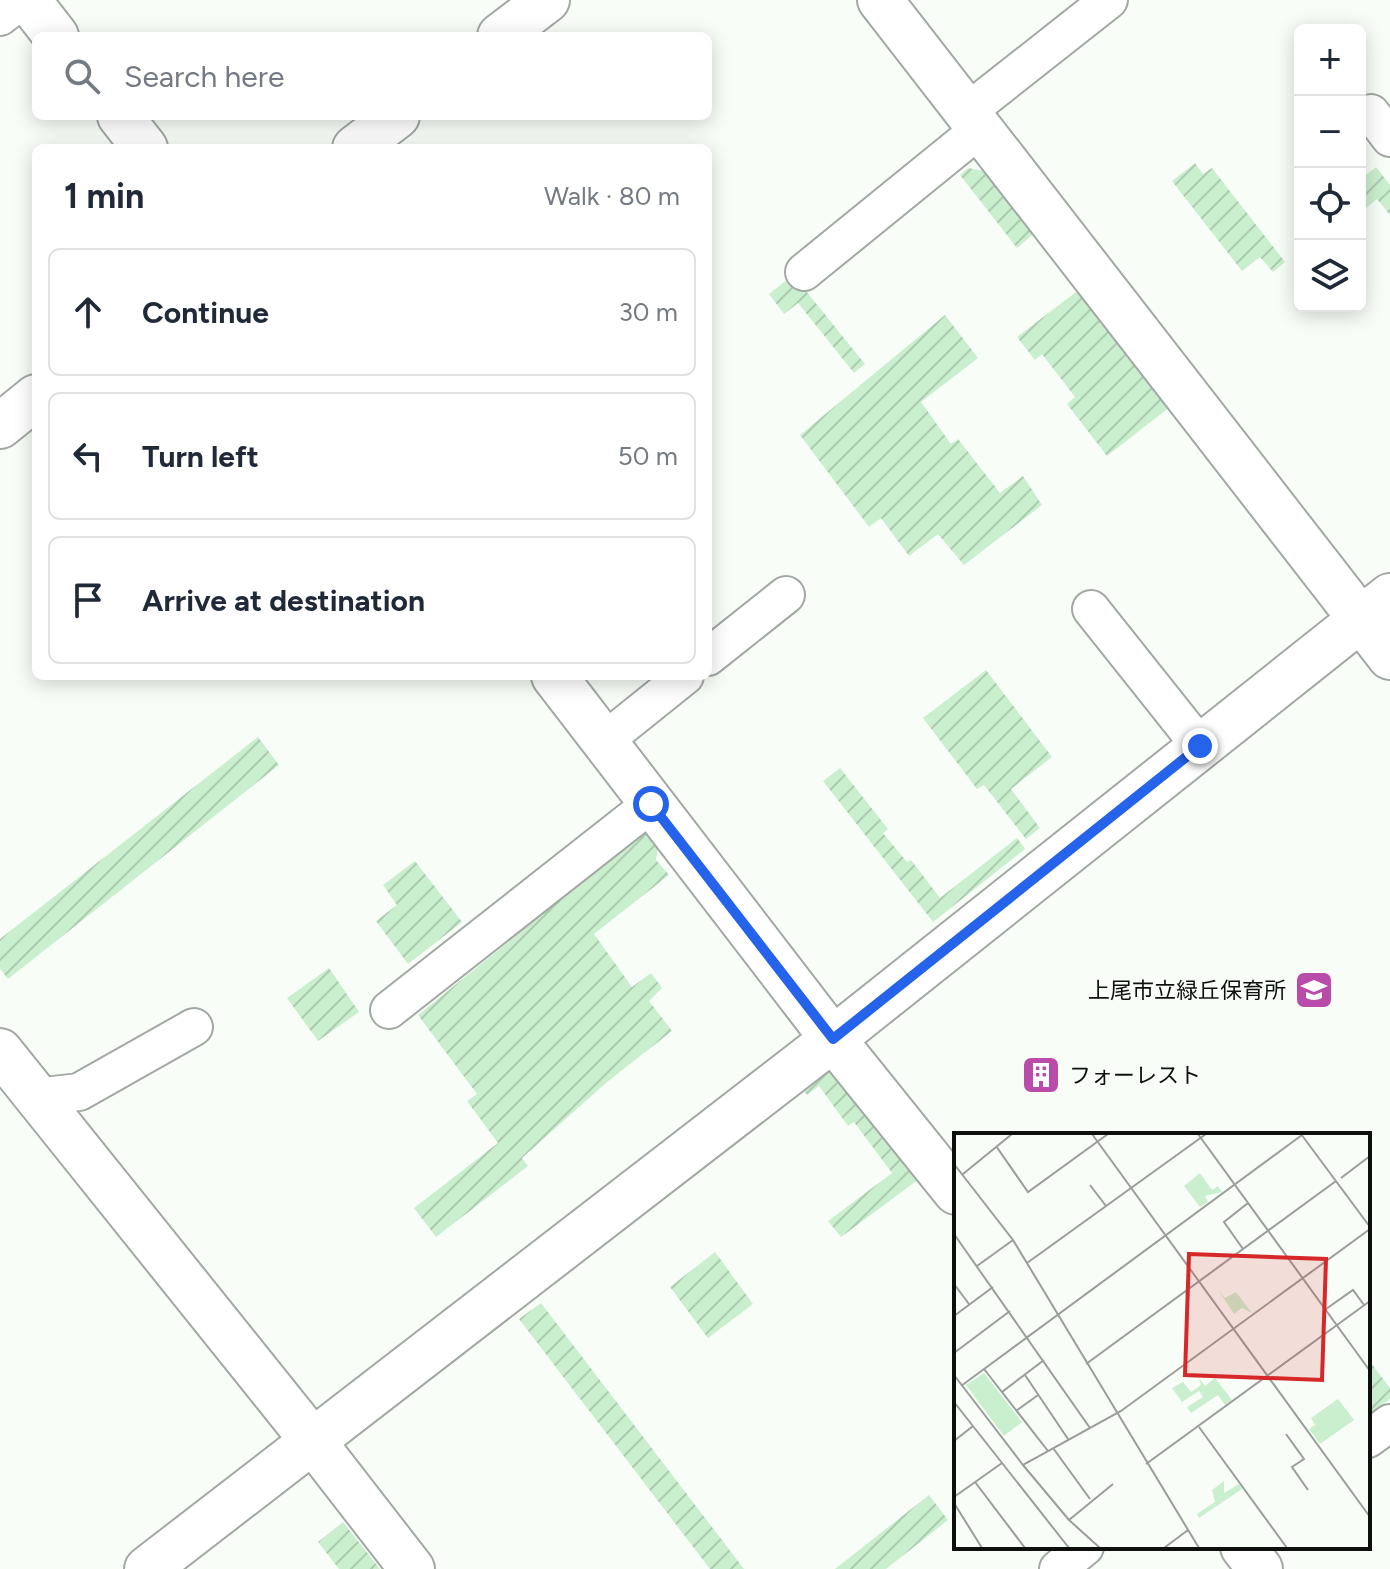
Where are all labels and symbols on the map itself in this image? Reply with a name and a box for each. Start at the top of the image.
route end [1182,728,1218,764]
route start [633,786,669,822]
school or university icon: 上尾市立緑丘保育所 [1293,969,1335,1011]
place label: 上尾市立緑丘保育所 [1088,977,1286,1004]
building icon: フォーレスト [1020,1054,1062,1096]
place label: フォーレスト [1069,1062,1201,1089]
inset map [954,1133,1370,1549]

